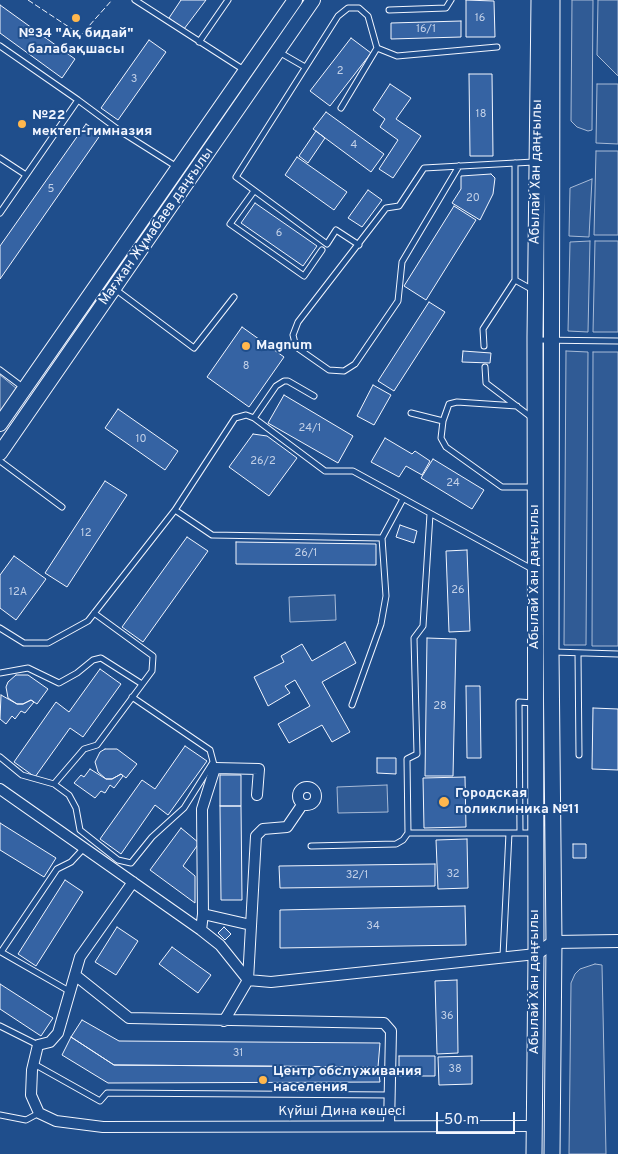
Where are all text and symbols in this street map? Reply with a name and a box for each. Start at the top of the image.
marker: №34 "Ақ бидай" балабақшасы [70,12,82,24]
house number: 16 [475,12,485,26]
house number: 16/1 [416,23,436,37]
place label: №34 "Ақ бидай" балабақшасы [19,26,133,58]
house number: 2 [337,65,343,79]
house number: 3 [131,73,137,87]
street label: Абылай Хан даңғылы [527,99,547,245]
place label: №22 мектеп-гимназия [32,108,152,140]
house number: 18 [476,108,486,122]
marker: №22 мектеп-гимназия [16,118,28,130]
house number: 4 [351,139,357,153]
street label: Мағжан Жұмабаев даңғылы [96,145,218,309]
house number: 5 [48,183,54,197]
house number: 20 [466,192,480,206]
house number: 6 [276,227,282,241]
place label: Magnum [256,338,312,354]
marker: Magnum [240,340,252,352]
house number: 8 [243,360,249,374]
house number: 24/1 [299,422,321,436]
house number: 10 [135,433,147,447]
house number: 26/2 [250,455,276,469]
house number: 24 [446,477,460,491]
street label: Абылай Хан даңғылы [527,504,543,650]
house number: 12 [81,527,91,541]
house number: 26/1 [295,547,317,561]
house number: 26 [451,584,465,598]
house number: 12А [9,586,27,600]
house number: 28 [433,700,447,714]
place label: Городская поликлиника №11 [455,786,580,819]
marker: Городская поликлиника №11 [437,795,451,809]
house number: 32 [446,868,460,882]
house number: 32/1 [346,869,368,883]
street label: Абылай Хан даңғылы [527,909,543,1055]
house number: 34 [366,920,380,934]
house number: 36 [440,1010,454,1024]
house number: 31 [233,1047,243,1061]
house number: 38 [448,1063,462,1077]
place label: Центр обслуживания населения [273,1064,422,1096]
marker: Центр обслуживания населения [257,1074,269,1086]
scale bar [438,1102,517,1134]
street label: Күйші Дина көшесі [278,1104,406,1120]
text: 50 m [444,1111,479,1130]

